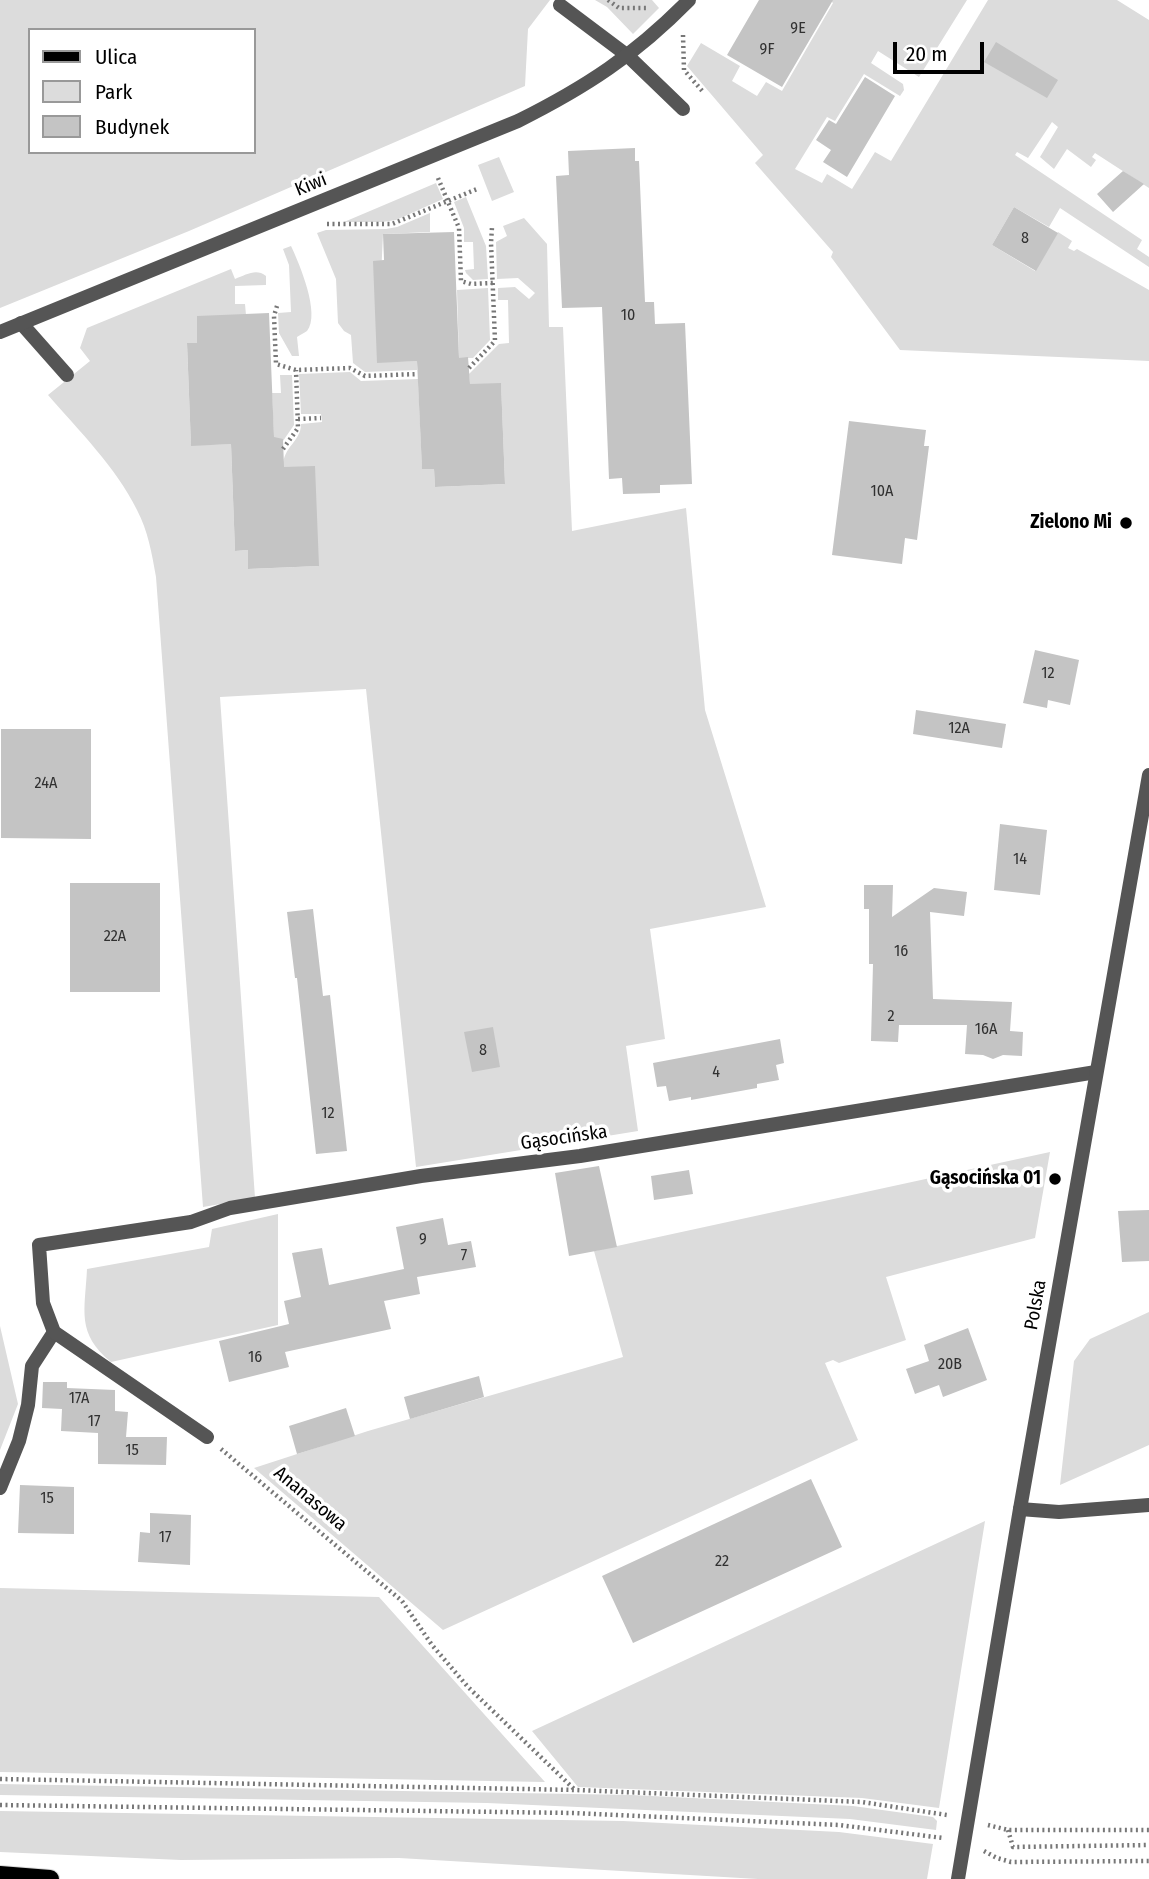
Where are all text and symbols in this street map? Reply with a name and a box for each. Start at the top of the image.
house number: 9E [790,19,806,39]
legend [28,28,256,154]
scale bar [897,28,988,72]
house number: 9F [760,40,774,60]
text: 20 m [906,41,947,67]
text: Ulica [95,44,137,70]
text: Park [95,79,132,105]
text: Budynek [95,114,169,140]
street label: Kiwi [292,168,330,202]
house number: 8 [1021,229,1029,249]
house number: 10 [621,306,635,326]
house number: 10A [871,482,893,502]
place label: Zielono Mi [1030,512,1112,534]
marker: Zielono Mi [1118,515,1134,531]
house number: 12 [1041,664,1055,684]
house number: 12A [948,719,970,739]
house number: 24A [35,774,57,794]
house number: 14 [1013,850,1027,870]
house number: 22A [104,927,126,947]
house number: 16 [894,942,908,962]
house number: 2 [887,1007,895,1027]
house number: 16A [975,1020,997,1040]
house number: 8 [479,1041,487,1061]
house number: 4 [712,1063,720,1083]
house number: 12 [321,1104,335,1124]
street label: Gąsocińska [519,1121,609,1155]
place label: Gąsocińska 01 [930,1168,1041,1190]
marker: Gąsocińska 01 [1047,1171,1063,1187]
house number: 9 [419,1230,427,1250]
house number: 7 [461,1246,467,1266]
street label: Polska [1020,1278,1052,1332]
house number: 16 [248,1348,262,1368]
house number: 20B [938,1355,962,1375]
house number: 17A [69,1389,89,1409]
house number: 17 [88,1412,100,1432]
house number: 15 [125,1441,139,1461]
street label: Ananasowa [269,1462,351,1536]
house number: 15 [40,1489,54,1509]
house number: 17 [159,1528,171,1548]
house number: 22 [715,1552,729,1572]

